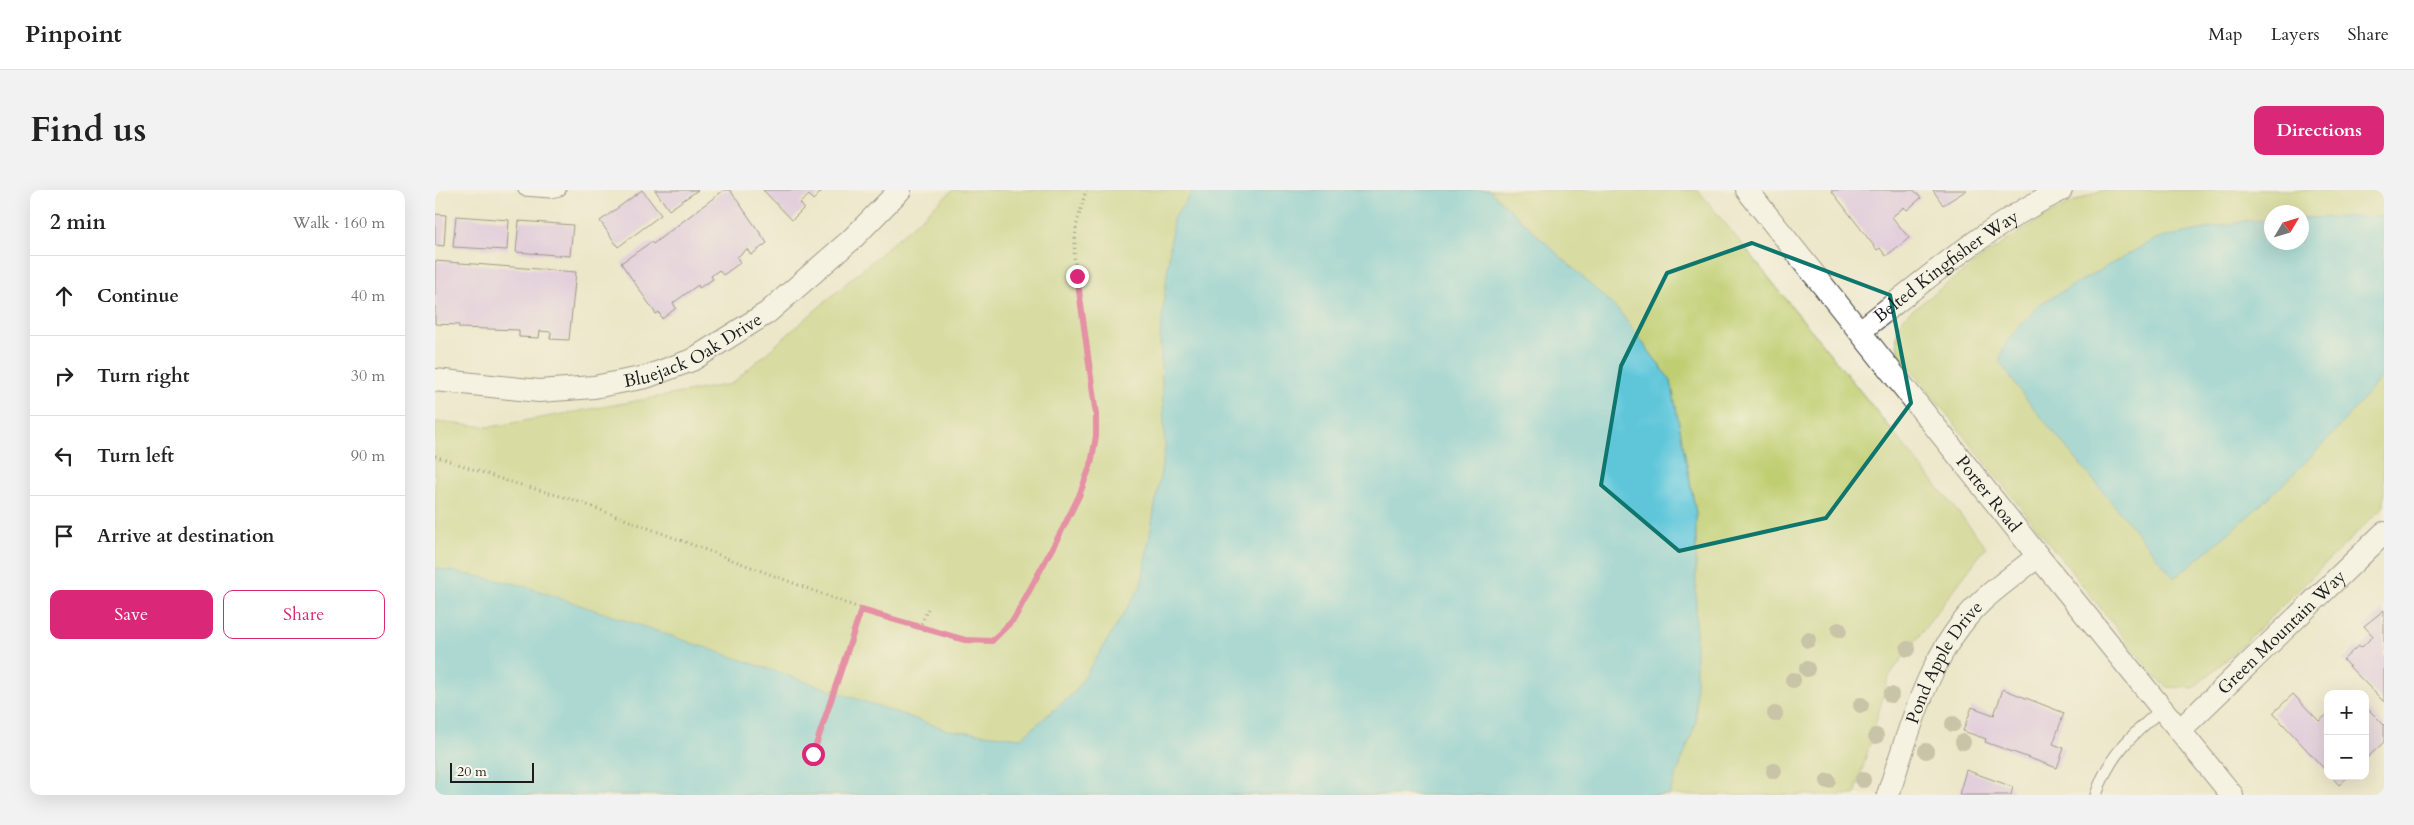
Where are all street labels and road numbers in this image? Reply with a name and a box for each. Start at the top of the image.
street label: Belted Kingfisher Way [1869,204,2024,329]
street label: Bluejack Oak Drive [622,307,767,394]
street label: Porter Road [1950,450,2027,538]
street label: Green Mountain Way [2212,564,2352,700]
street label: Pond Apple Drive [1900,595,1988,727]

